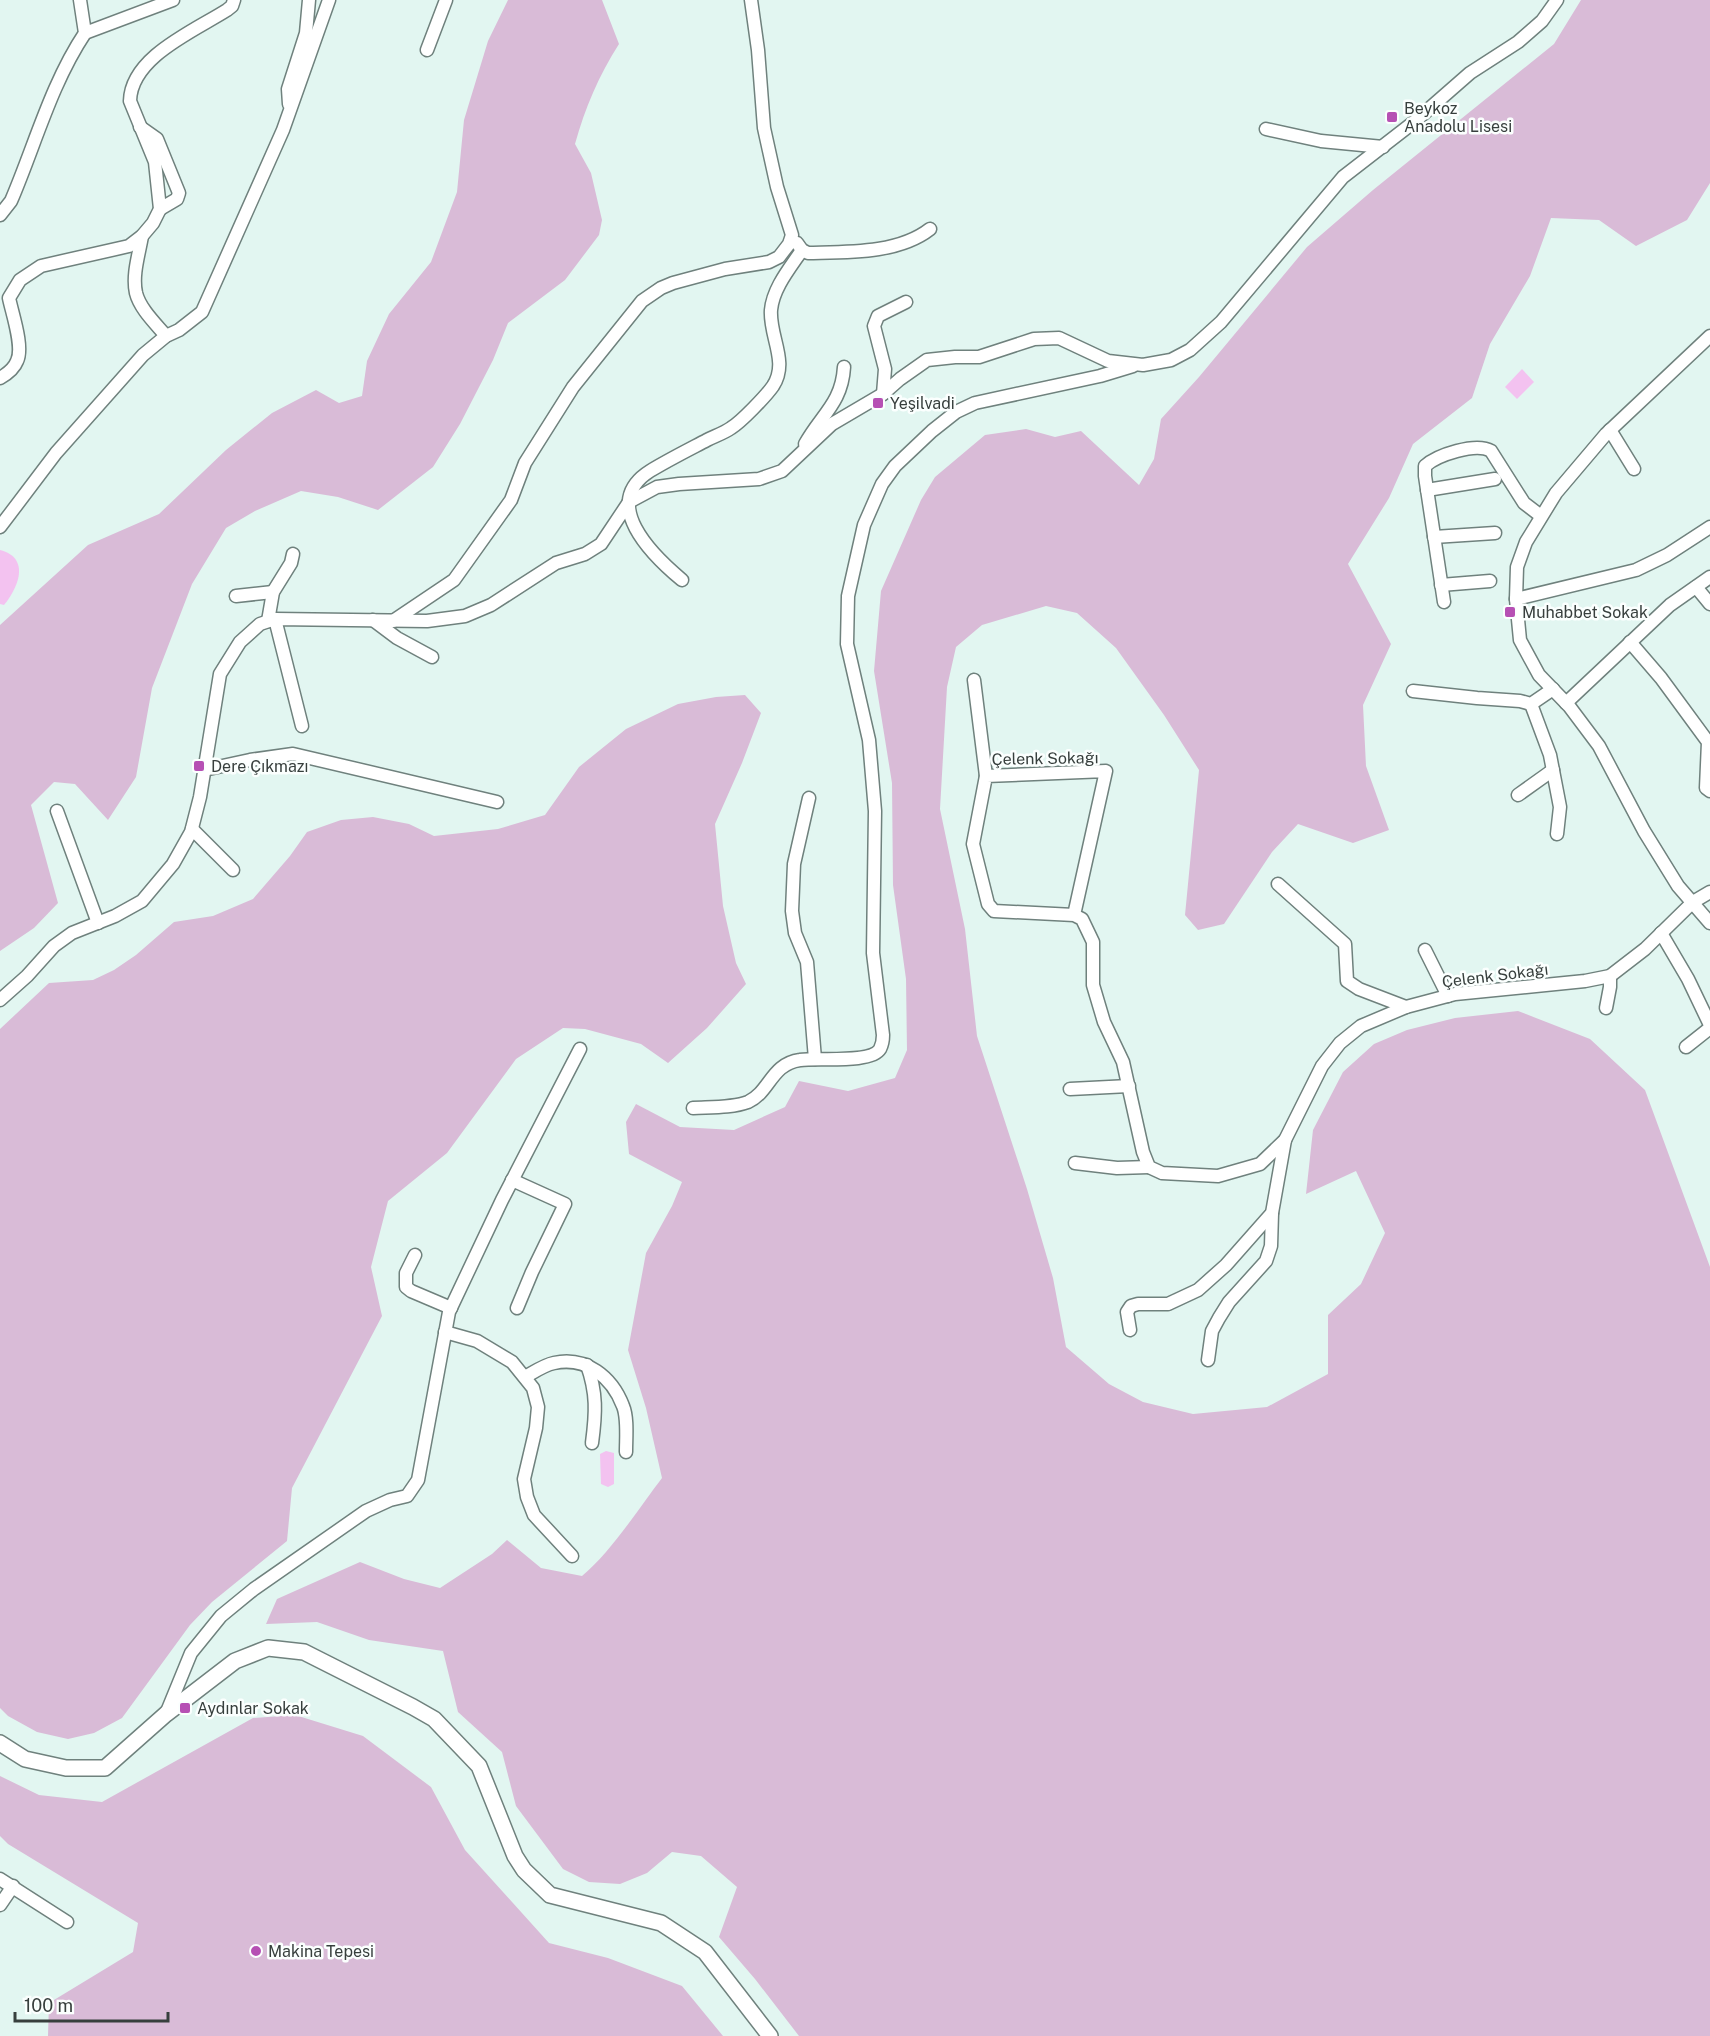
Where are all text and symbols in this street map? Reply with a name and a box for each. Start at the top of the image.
place label: Beykoz Anadolu Lisesi [1404,99,1512,136]
marker: Beykoz Anadolu Lisesi [1385,110,1399,124]
place label: Yeşilvadi [890,394,955,413]
marker: Yeşilvadi [871,396,885,410]
place label: Muhabbet Sokak [1522,603,1648,622]
marker: Muhabbet Sokak [1503,605,1517,619]
street label: Çelenk Sokağı [991,748,1099,769]
place label: Dere Çıkmazı [211,757,308,776]
marker: Dere Çıkmazı [192,759,206,773]
street label: Çelenk Sokağı [1441,960,1549,991]
place label: Aydınlar Sokak [197,1699,309,1718]
marker: Aydınlar Sokak [178,1701,192,1715]
place label: Makina Tepesi [268,1942,374,1961]
marker: Makina Tepesi [249,1944,263,1958]
scale bar [15,1985,168,2023]
text: 100 m [24,1995,73,2016]

